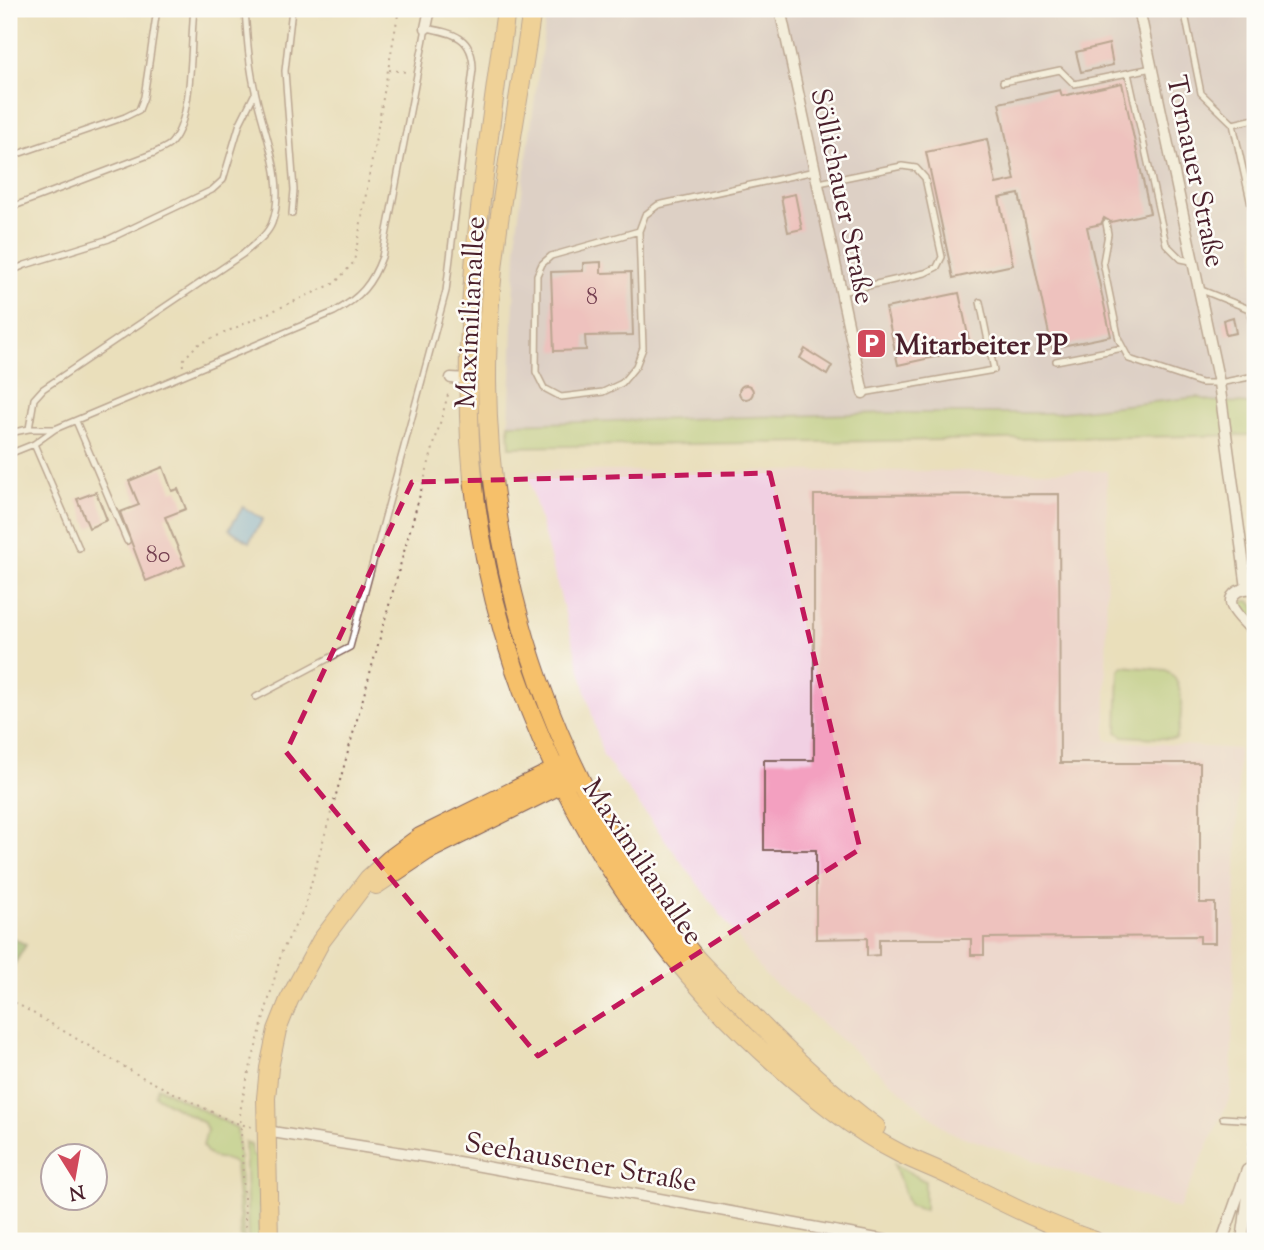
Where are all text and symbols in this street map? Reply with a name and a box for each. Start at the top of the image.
street label: Tornauer Straße [1154,72,1234,271]
street label: Söllichauer Straße [799,85,883,308]
street label: Maximilianallee [447,215,497,409]
house number: 8 [586,281,598,315]
parking icon: Mitarbeiter PP [855,327,889,361]
place label: Mitarbeiter PP [895,327,1068,367]
house number: 80 [146,539,170,573]
street label: Maximilianallee [571,772,712,954]
street label: Seehausener Straße [461,1124,700,1204]
north arrow [38,1142,108,1212]
text: N [67,1177,87,1206]

